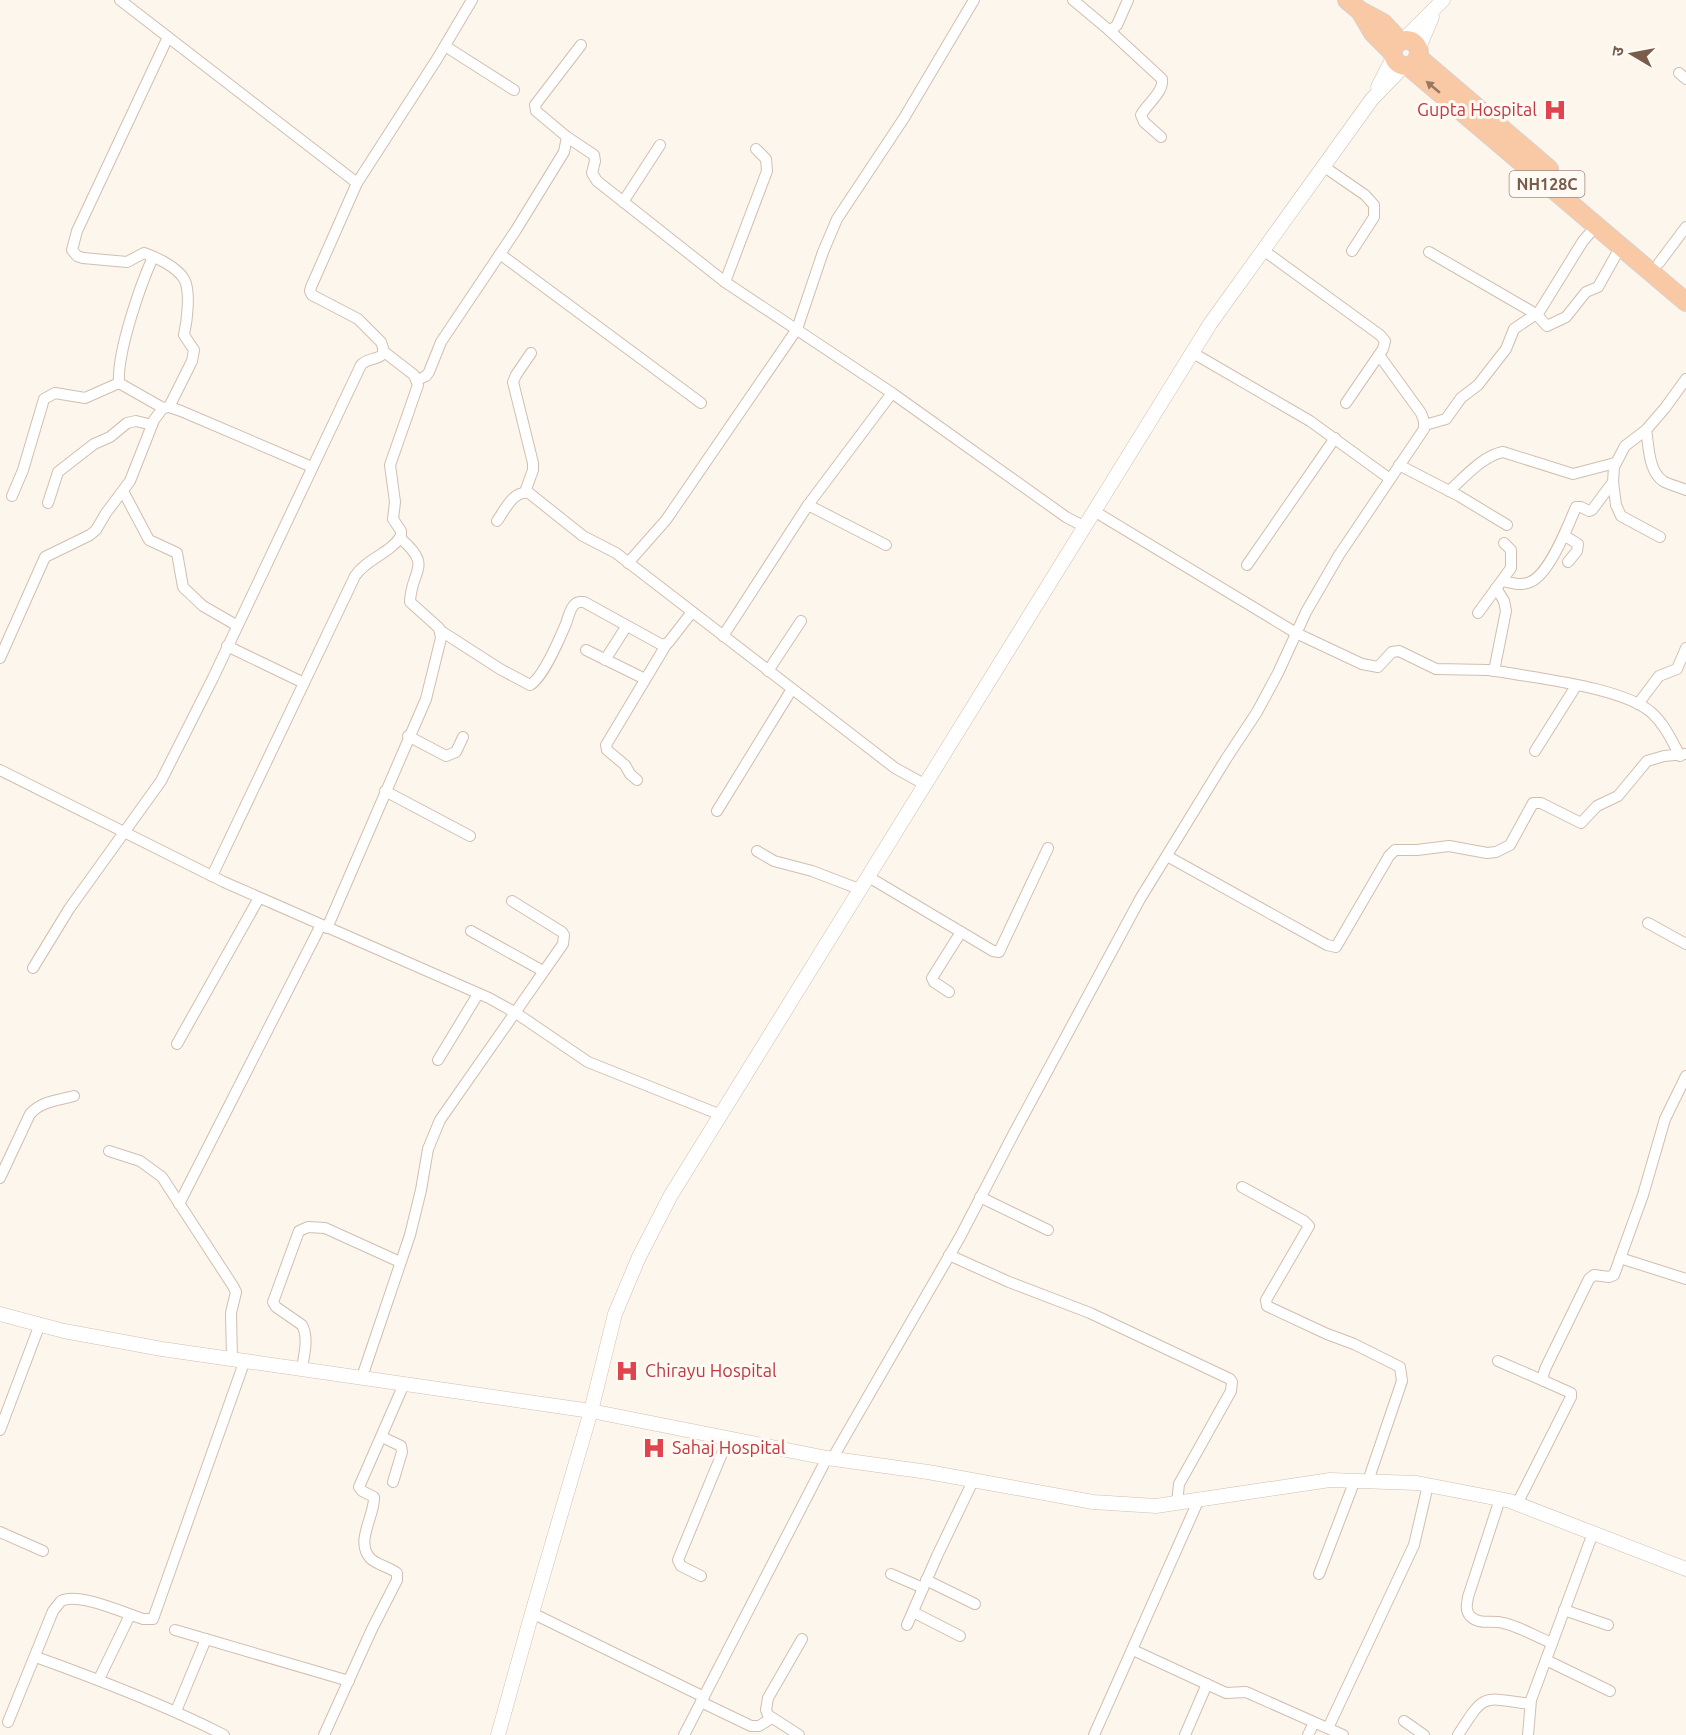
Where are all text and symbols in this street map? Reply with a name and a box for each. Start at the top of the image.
north arrow [1602,24,1662,84]
text: उ [1608,45,1627,58]
one-way arrow [1425,81,1441,94]
hospital icon: Gupta Hospital [1542,97,1568,123]
place label: Gupta Hospital [1417,99,1537,119]
road number: NH128C [1510,171,1584,197]
hospital icon: Chirayu Hospital [614,1358,640,1384]
place label: Chirayu Hospital [645,1360,777,1380]
hospital icon: Sahaj Hospital [641,1435,667,1461]
place label: Sahaj Hospital [672,1437,786,1457]

